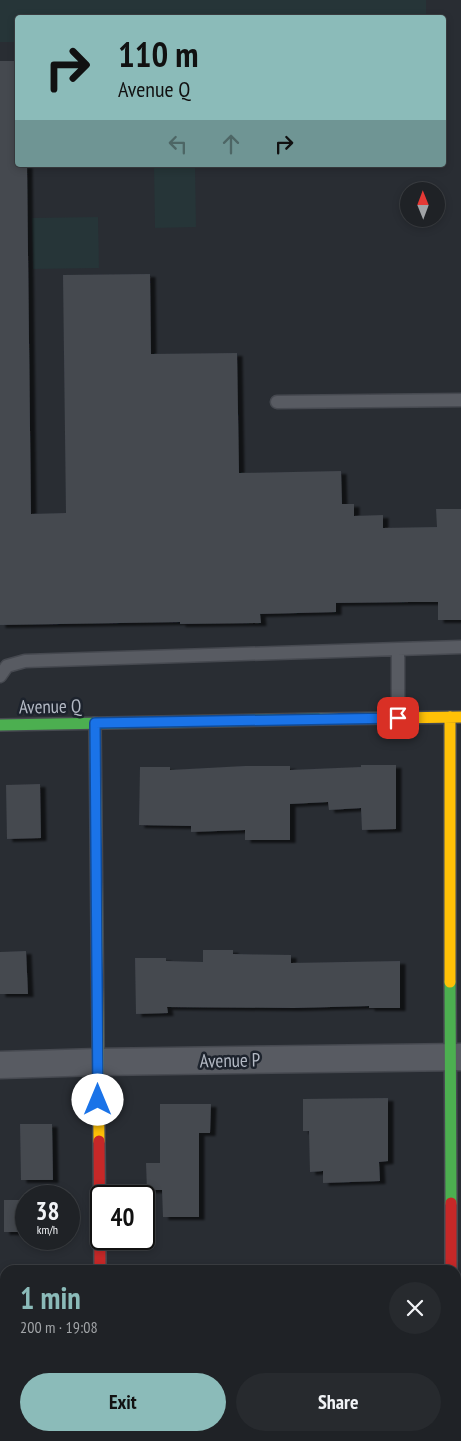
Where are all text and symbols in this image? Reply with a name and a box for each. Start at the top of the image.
text: 110 m [118,31,199,77]
icon: right [35,35,100,100]
text: Avenue Q [118,75,190,103]
icon: left [164,130,192,158]
icon: ahead [217,130,245,158]
icon: right [270,130,298,158]
north arrow [400,182,445,228]
map controls [400,182,445,227]
street label: Avenue Q [19,693,82,719]
pin [377,697,419,739]
icon: arrive [384,704,412,732]
street label: Avenue P [199,1047,261,1073]
position arrow [71,1073,123,1125]
speed limit sign: 40 [90,1185,155,1250]
text: 38 [36,1195,59,1227]
text: km/h [37,1222,58,1237]
text: 1 min [20,1278,81,1317]
button: close [389,1282,441,1334]
text: 200 m · 19:08 [20,1317,98,1337]
button: Exit [20,1373,226,1431]
button: Share [236,1373,441,1431]

